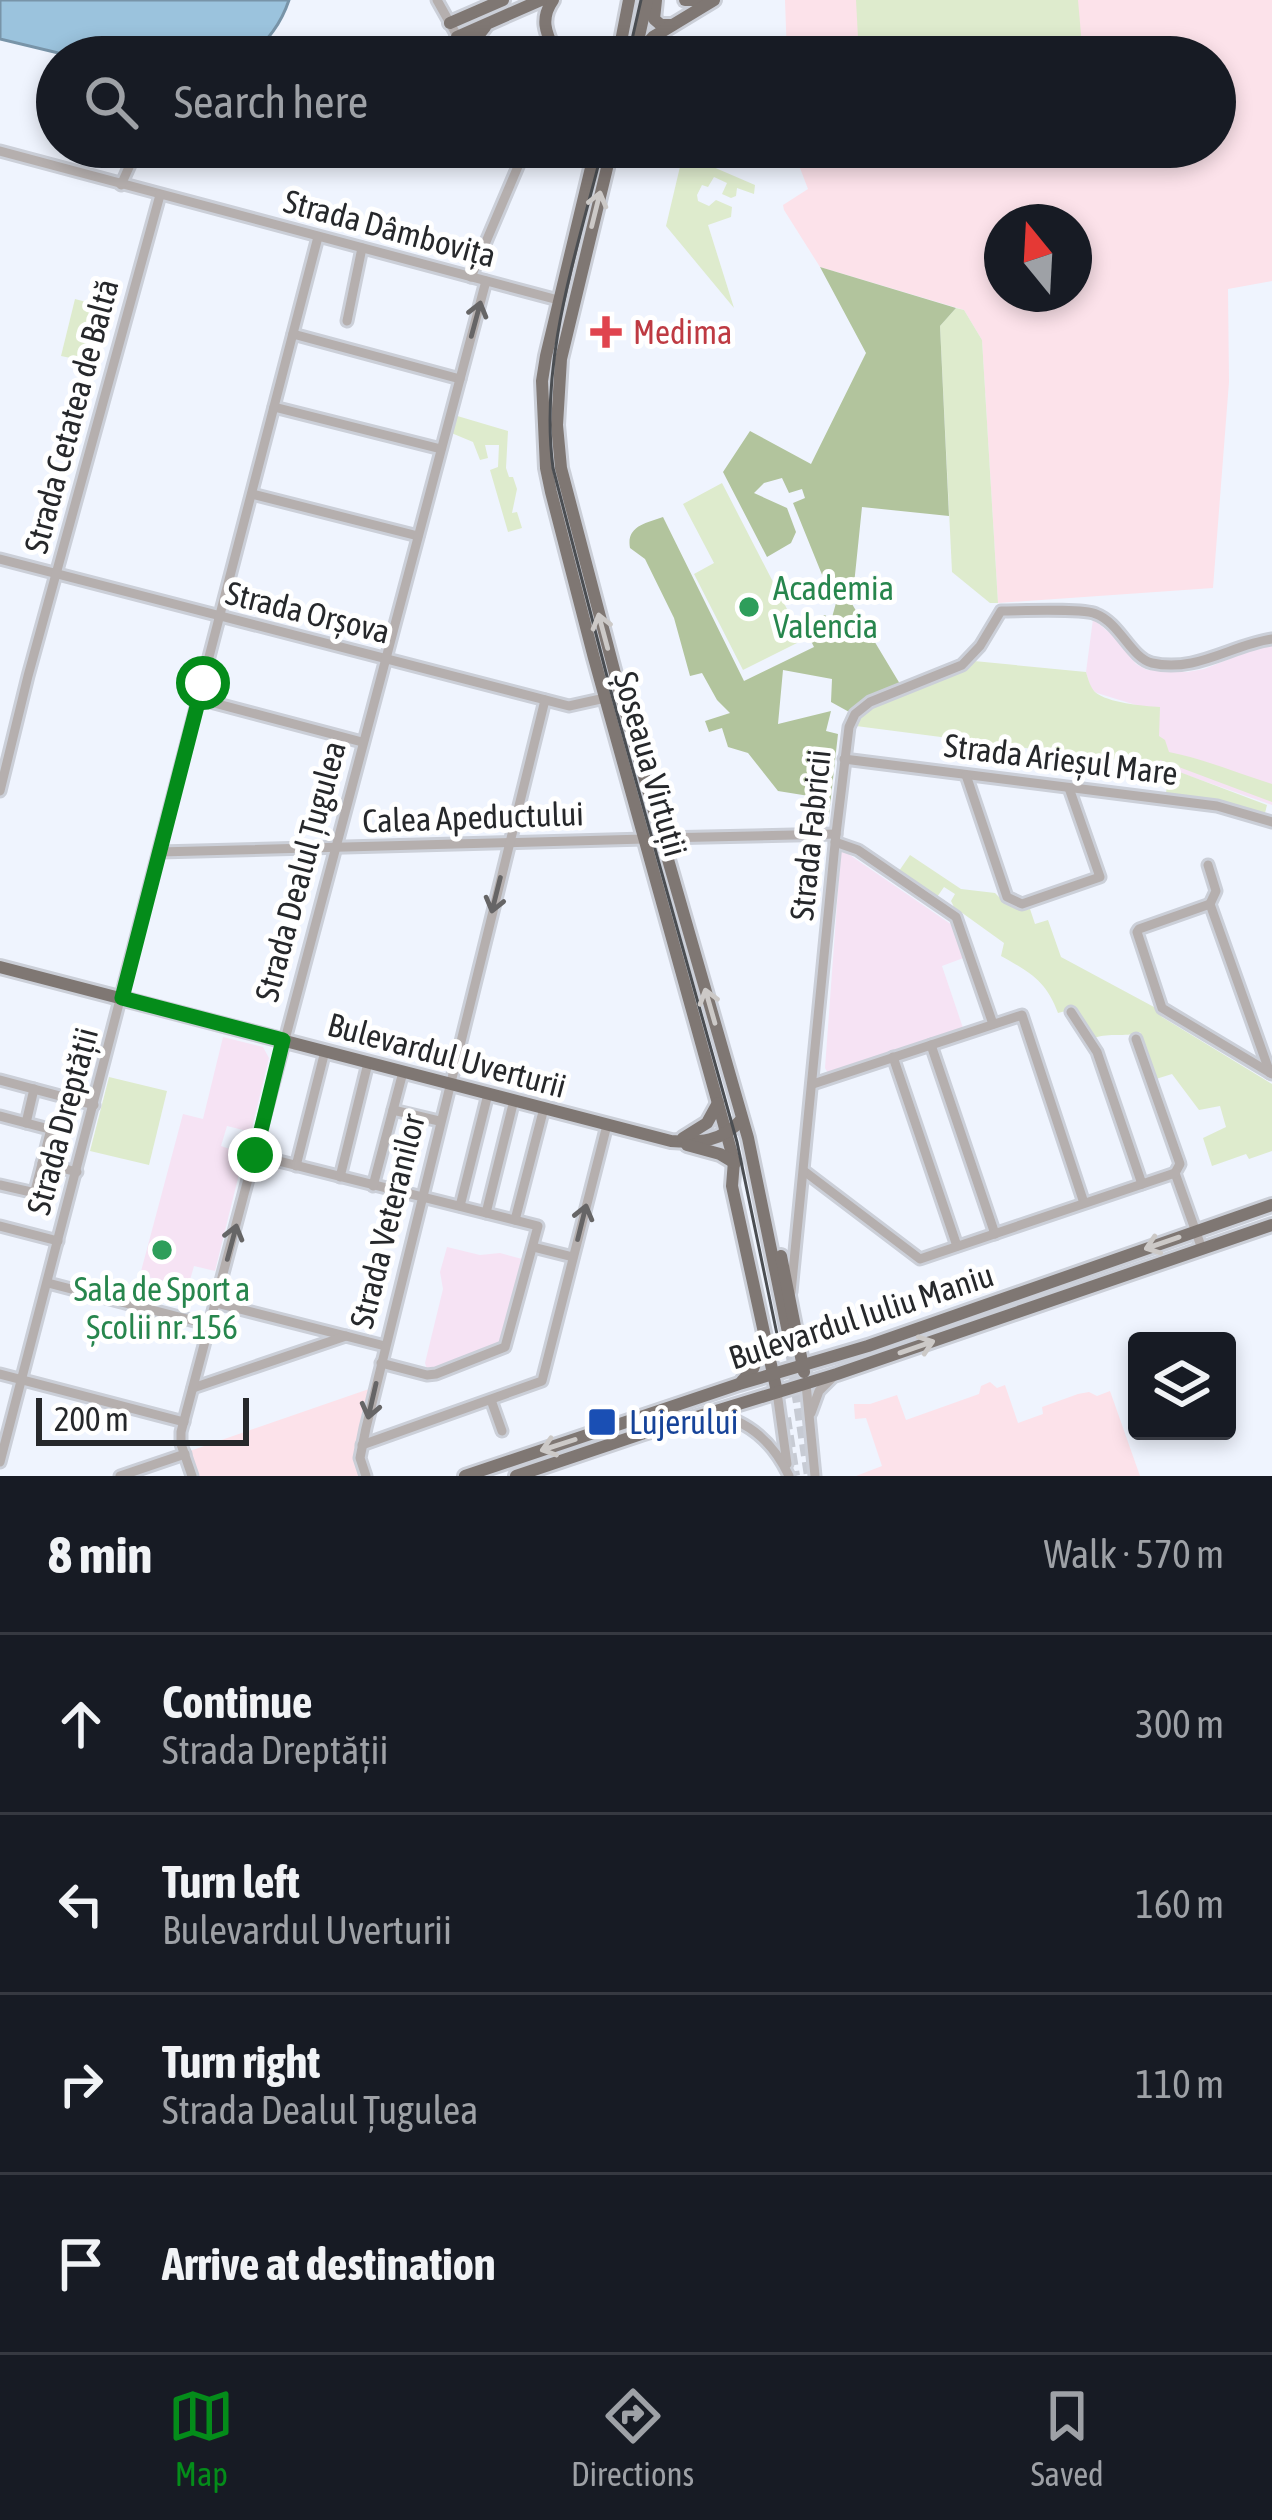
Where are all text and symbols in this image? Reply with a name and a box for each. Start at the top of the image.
search box [36,36,1236,168]
icon: search [78,69,144,135]
text: Search here [174,76,368,128]
street label: Strada Dâmbovița [280,181,500,275]
one-way arrow [587,191,609,229]
north arrow [984,204,1092,312]
street label: Strada Cetatea de Baltă [16,275,126,557]
one-way arrow [466,300,488,338]
place label: Medima [633,313,732,351]
marker: Medima [590,316,622,348]
place label: Academia Valencia [773,569,894,645]
street label: Strada Orșova [222,573,394,651]
marker: Academia Valencia [736,594,762,620]
one-way arrow [591,613,613,651]
route start [176,656,230,710]
street label: Șoseaua Virtuții [606,667,696,861]
street label: Strada Arieșul Mare [942,726,1180,792]
street label: Strada Dealul Țugulea [247,737,354,1005]
street label: Strada Fabricii [782,748,838,922]
street label: Calea Apeductului [362,794,584,840]
one-way arrow [483,875,505,913]
one-way arrow [697,988,719,1026]
street label: Bulevardul Uverturii [324,1005,570,1105]
street label: Strada Dreptății [19,1024,105,1218]
street label: Strada Veteranilor [342,1109,432,1332]
route end [228,1128,282,1182]
one-way arrow [572,1204,594,1242]
one-way arrow [222,1223,244,1261]
one-way arrow [1144,1234,1181,1255]
marker: Sala de Sport a Școlii nr. 156 [149,1237,175,1263]
street label: Bulevardul Iuliu Maniu [724,1255,998,1377]
place label: Sala de Sport a Școlii nr. 156 [74,1270,250,1347]
map controls [1128,1332,1236,1440]
button: layers [1128,1332,1236,1440]
one-way arrow [898,1335,935,1356]
one-way arrow [360,1382,382,1420]
scale bar [36,1392,249,1445]
text: 200 m [54,1400,129,1438]
place label: Lujerului [629,1403,738,1441]
marker: Lujerului [586,1406,618,1438]
one-way arrow [540,1435,578,1457]
text: 8 min [48,1525,152,1584]
text: Walk · 570 m [1044,1532,1224,1576]
text: Continue [162,1676,313,1728]
icon: ahead [48,1691,114,1757]
text: 300 m [1136,1702,1224,1746]
text: Strada Dreptății [162,1728,389,1772]
text: Turn left [162,1856,300,1908]
icon: left [48,1871,114,1937]
text: 160 m [1136,1882,1224,1926]
text: Bulevardul Uverturii [162,1908,452,1952]
text: Turn right [162,2036,320,2088]
icon: right [48,2051,114,2117]
text: 110 m [1136,2062,1224,2106]
text: Strada Dealul Țugulea [162,2088,478,2132]
icon: arrive [48,2231,114,2297]
text: Arrive at destination [162,2238,496,2290]
tab: Map [168,2383,234,2493]
tab: Directions [571,2383,694,2493]
tab: Saved [1031,2383,1104,2493]

